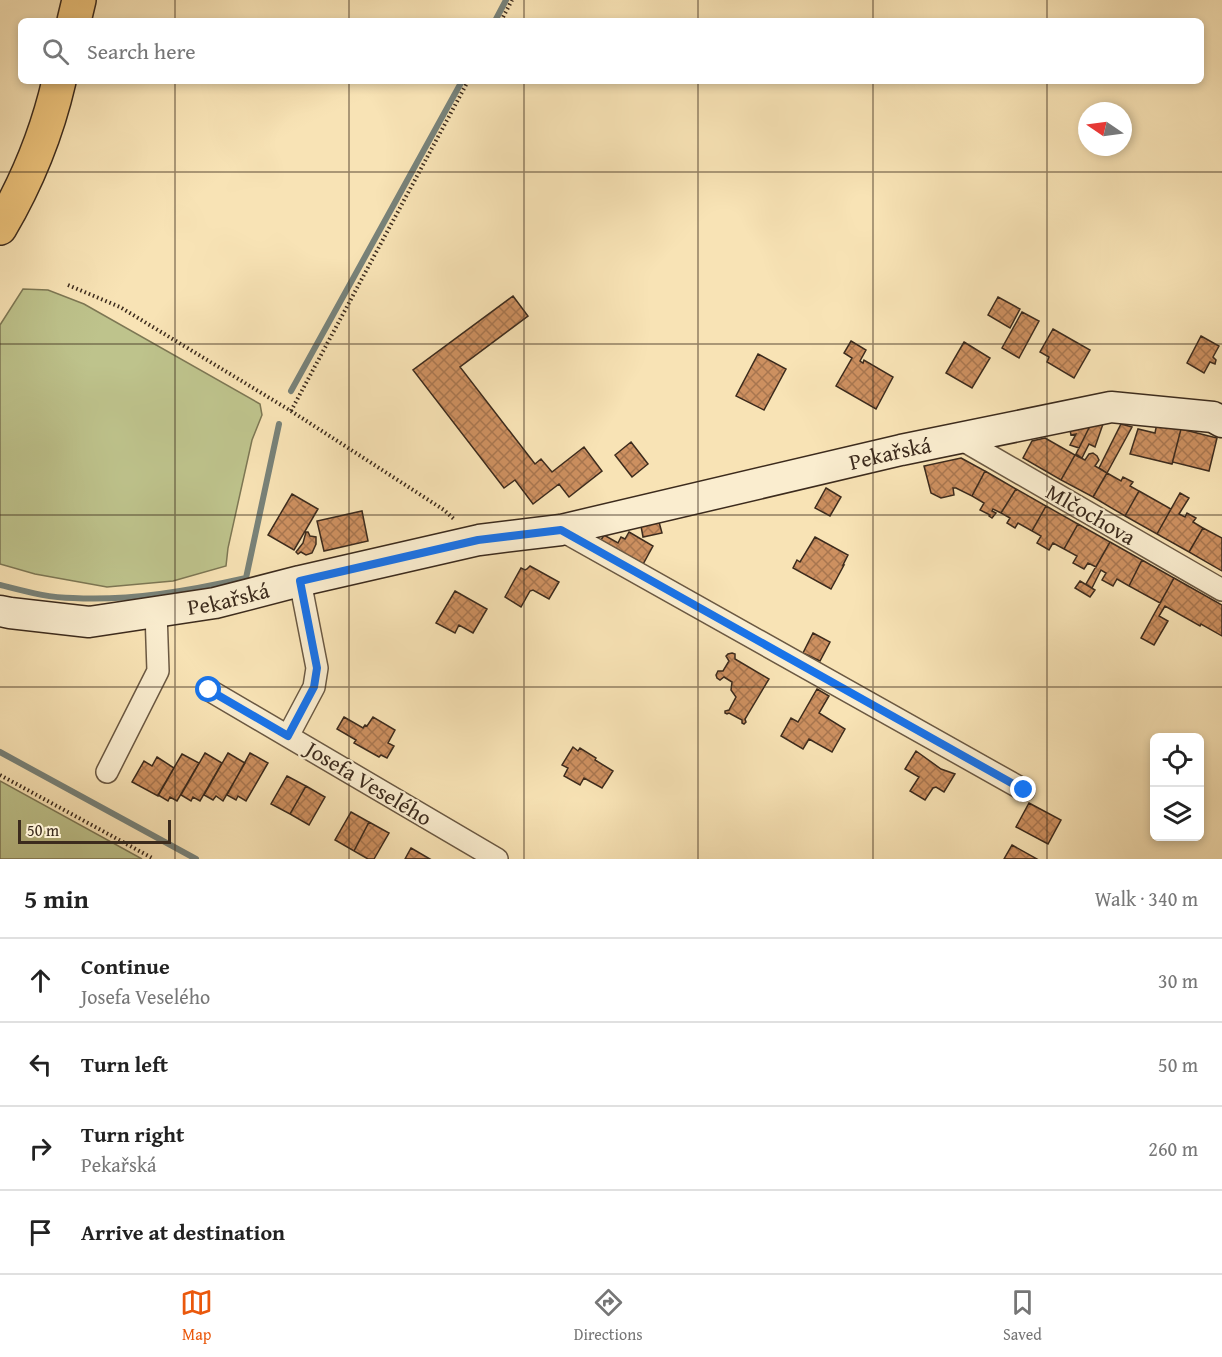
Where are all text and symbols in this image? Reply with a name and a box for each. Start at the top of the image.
search box [18,18,1204,84]
icon: search [39,35,72,68]
text: Search here [87,35,196,67]
north arrow [1078,102,1132,156]
street label: Pekařská [846,428,934,478]
street label: Mlčochova [1040,475,1142,553]
street label: Pekařská [185,573,273,623]
route start [195,676,221,702]
street label: Josefa Veselého [297,731,438,833]
map controls [1150,733,1204,841]
button: locate [1150,733,1204,787]
route end [1010,776,1036,802]
button: layers [1150,787,1204,841]
scale bar [18,817,171,844]
text: 50 m [27,818,59,842]
text: 5 min [24,879,89,918]
text: Walk · 340 m [1095,884,1198,913]
text: Continue [81,950,170,982]
icon: ahead [24,964,57,997]
text: 30 m [1158,966,1198,995]
text: Josefa Veselého [81,982,210,1011]
icon: left [24,1048,57,1081]
text: Turn left [81,1048,168,1080]
text: 50 m [1158,1050,1198,1079]
text: Turn right [81,1118,184,1150]
icon: right [24,1132,57,1165]
text: 260 m [1148,1134,1198,1163]
text: Pekařská [81,1150,157,1179]
icon: arrive [24,1216,57,1249]
text: Arrive at destination [81,1216,285,1248]
tab: Map [180,1286,213,1346]
tab: Directions [574,1286,643,1346]
tab: Saved [1003,1286,1042,1346]

